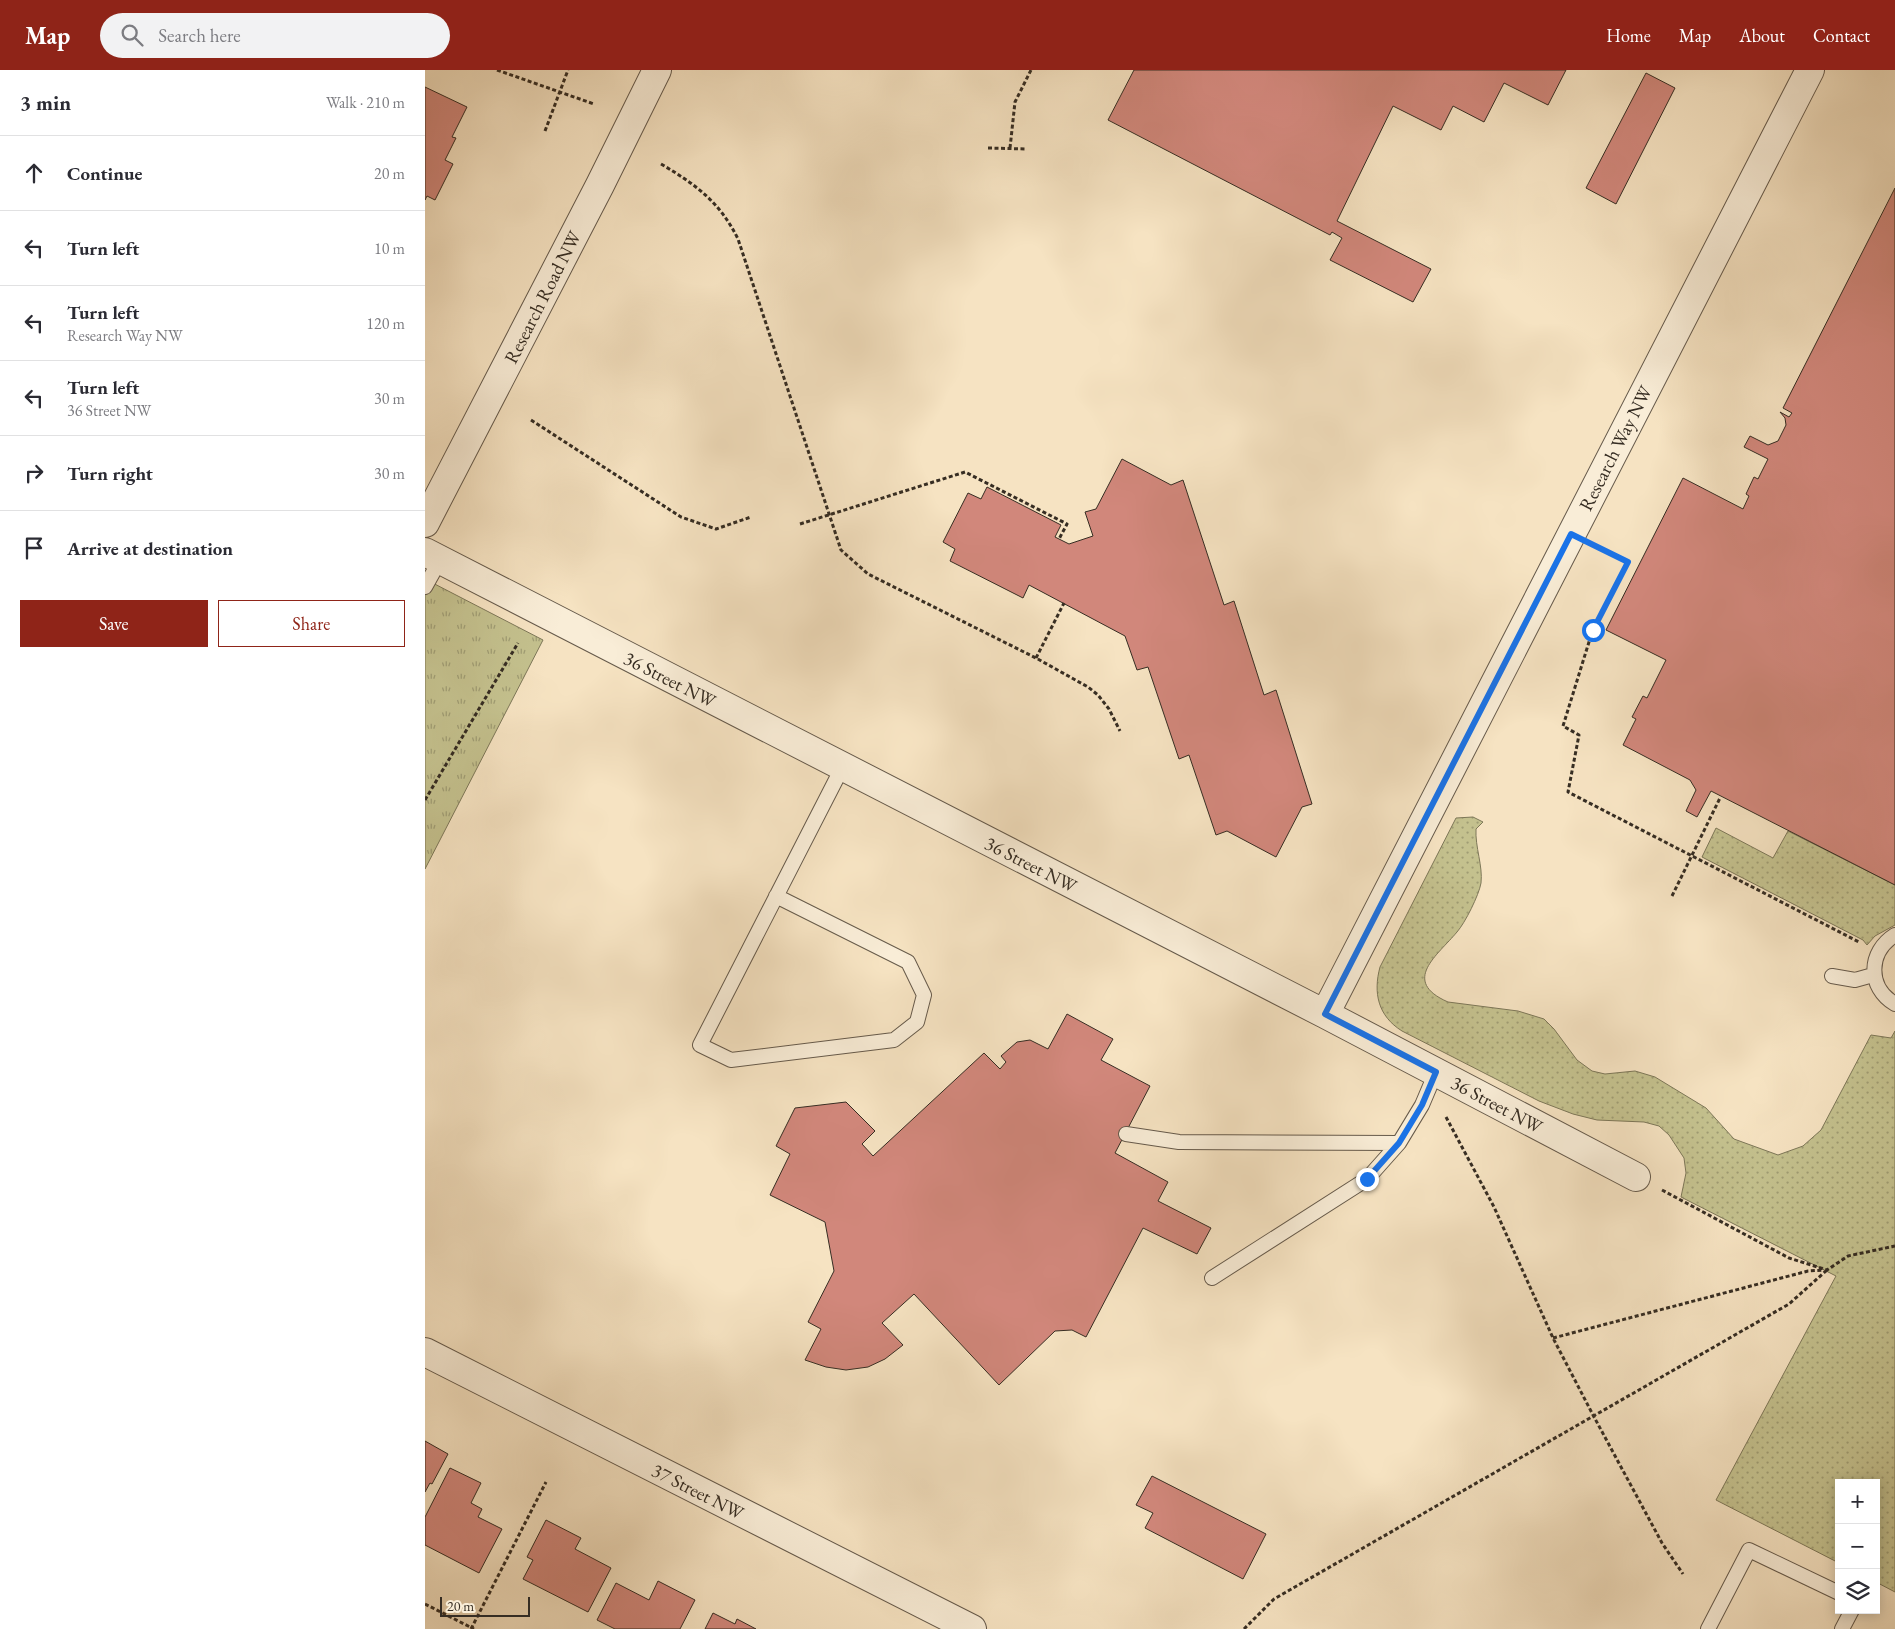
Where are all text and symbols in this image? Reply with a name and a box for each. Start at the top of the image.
search box [100,13,450,58]
text: Map [25,20,70,51]
icon: search [118,21,146,49]
text: Search here [158,23,241,48]
text: Home [1606,24,1651,47]
text: Map [1679,24,1711,47]
text: About [1739,24,1785,47]
text: Contact [1813,24,1870,47]
text: 3 min [20,89,71,116]
text: Walk · 210 m [326,92,405,113]
icon: ahead [20,159,48,187]
text: Continue [67,161,142,186]
text: 20 m [374,163,405,184]
street label: Research Road NW [498,226,587,368]
icon: left [20,234,48,262]
text: Turn left [67,236,139,261]
text: 10 m [374,238,405,259]
text: Turn left [67,300,139,325]
icon: left [20,309,48,337]
text: 120 m [366,313,405,334]
text: Research Way NW [67,325,183,346]
text: Turn left [67,375,139,400]
street label: Research Way NW [1573,381,1658,515]
icon: left [20,384,48,412]
text: 30 m [374,388,405,409]
text: 36 Street NW [67,400,151,421]
icon: right [20,459,48,487]
text: Turn right [67,461,153,486]
text: 30 m [374,463,405,484]
icon: arrive [20,534,48,562]
text: Arrive at destination [67,536,233,561]
button: Save [20,600,208,647]
button: Share [218,600,405,647]
route start [1582,619,1605,642]
street label: 36 Street NW [620,646,721,714]
street label: 36 Street NW [981,831,1082,899]
street label: 36 Street NW [1447,1070,1547,1139]
route end [1356,1168,1379,1191]
street label: 37 Street NW [648,1458,749,1526]
map controls [1835,1479,1880,1614]
button: + [1835,1479,1880,1524]
button: − [1835,1524,1880,1569]
button: layers [1835,1569,1880,1614]
scale bar [440,1594,530,1617]
text: 20 m [447,1597,474,1615]

